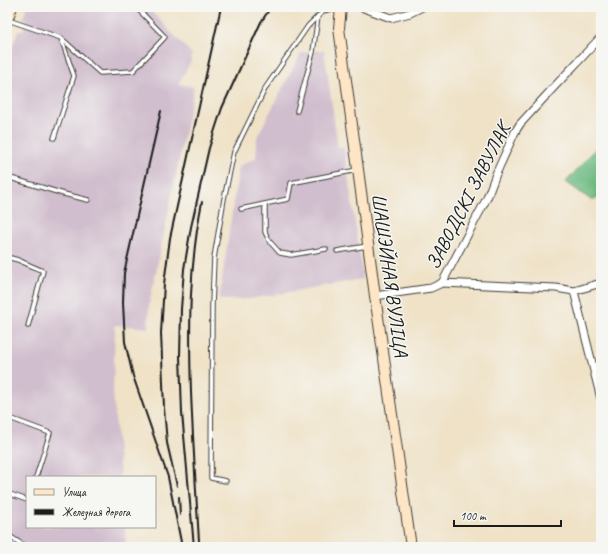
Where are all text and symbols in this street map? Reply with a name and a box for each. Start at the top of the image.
street label: ЗАВОДСКІ ЗАВУЛАК [420,115,518,274]
street label: ШАШЭЙНАЯ ВУЛІЦА [366,192,414,359]
legend [26,476,156,528]
text: Улица [62,484,87,500]
scale bar [454,502,561,528]
text: Железная дорога [62,504,131,520]
text: 100 m [460,508,487,524]

